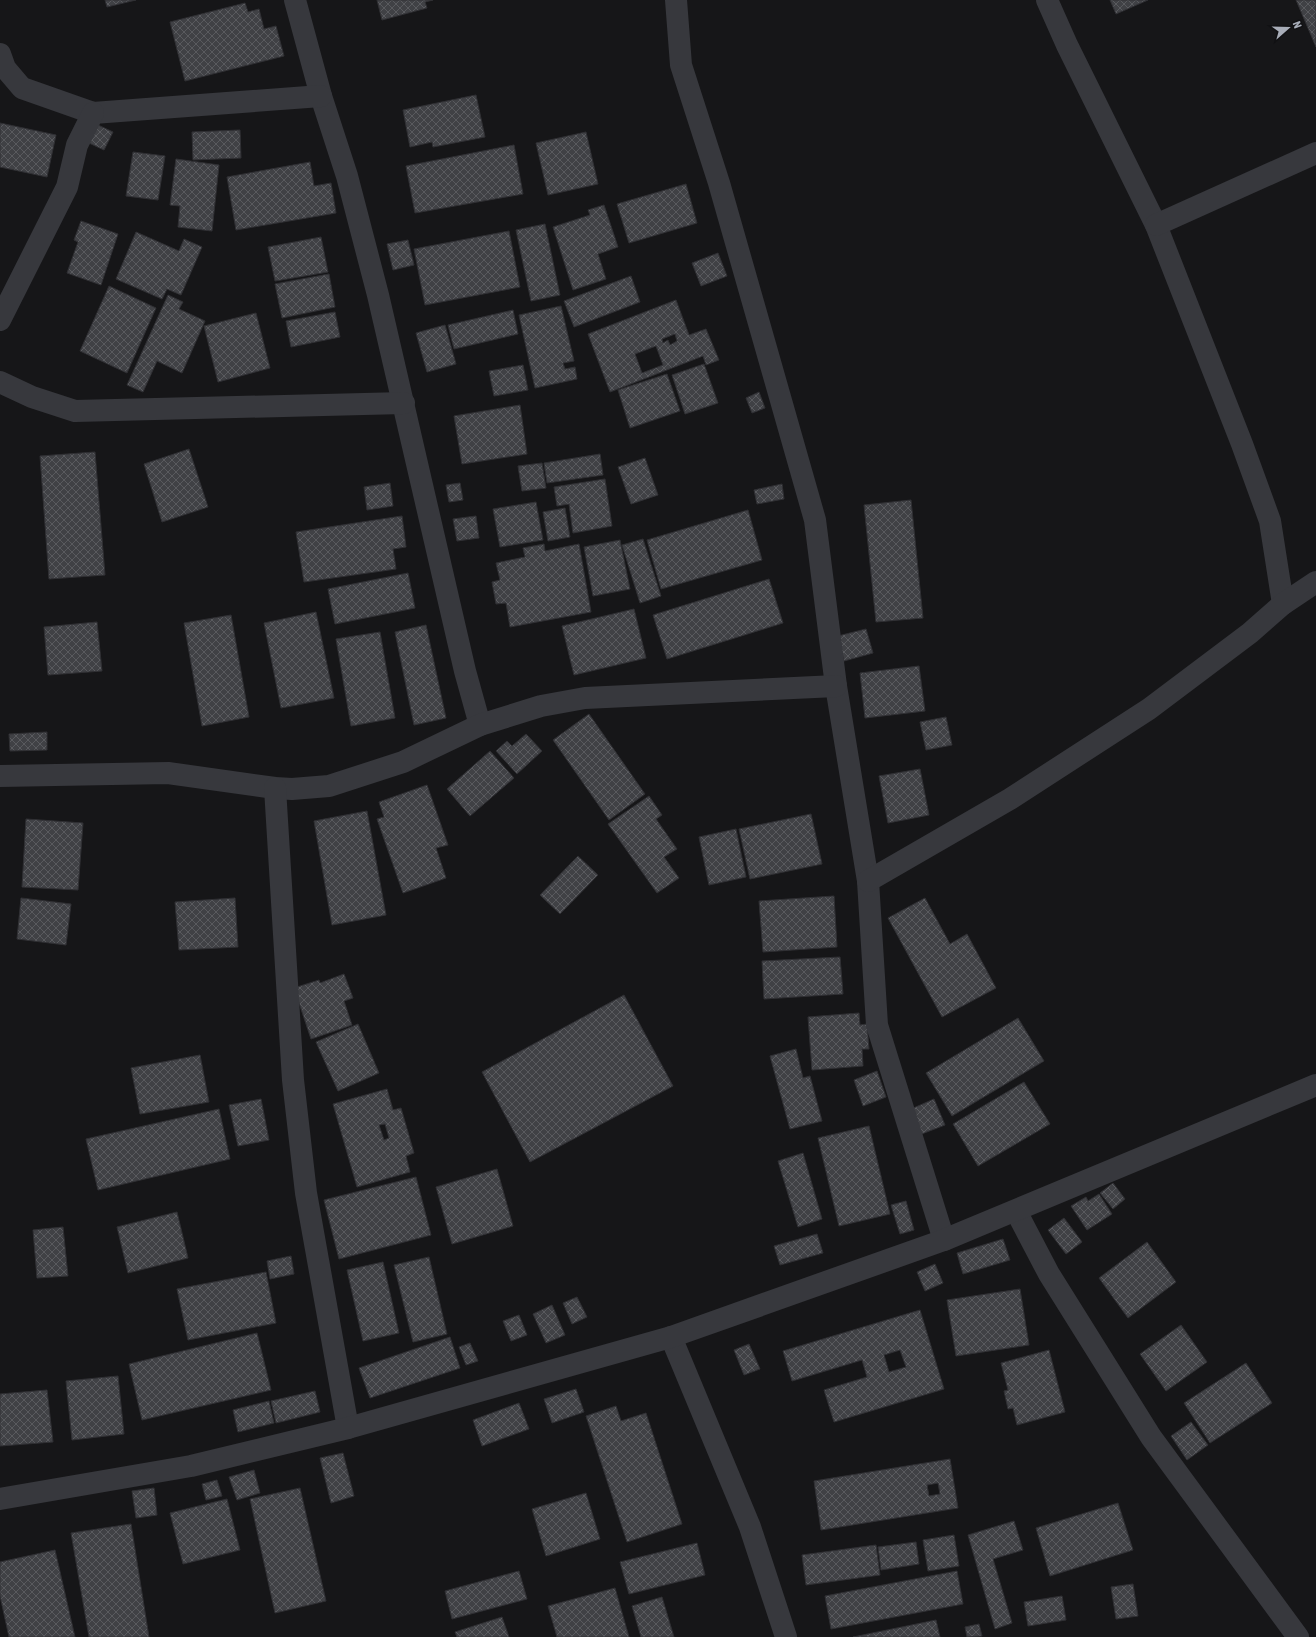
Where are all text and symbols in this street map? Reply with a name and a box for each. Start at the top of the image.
north arrow [1268,8,1308,48]
text: N [1291,19,1304,30]

